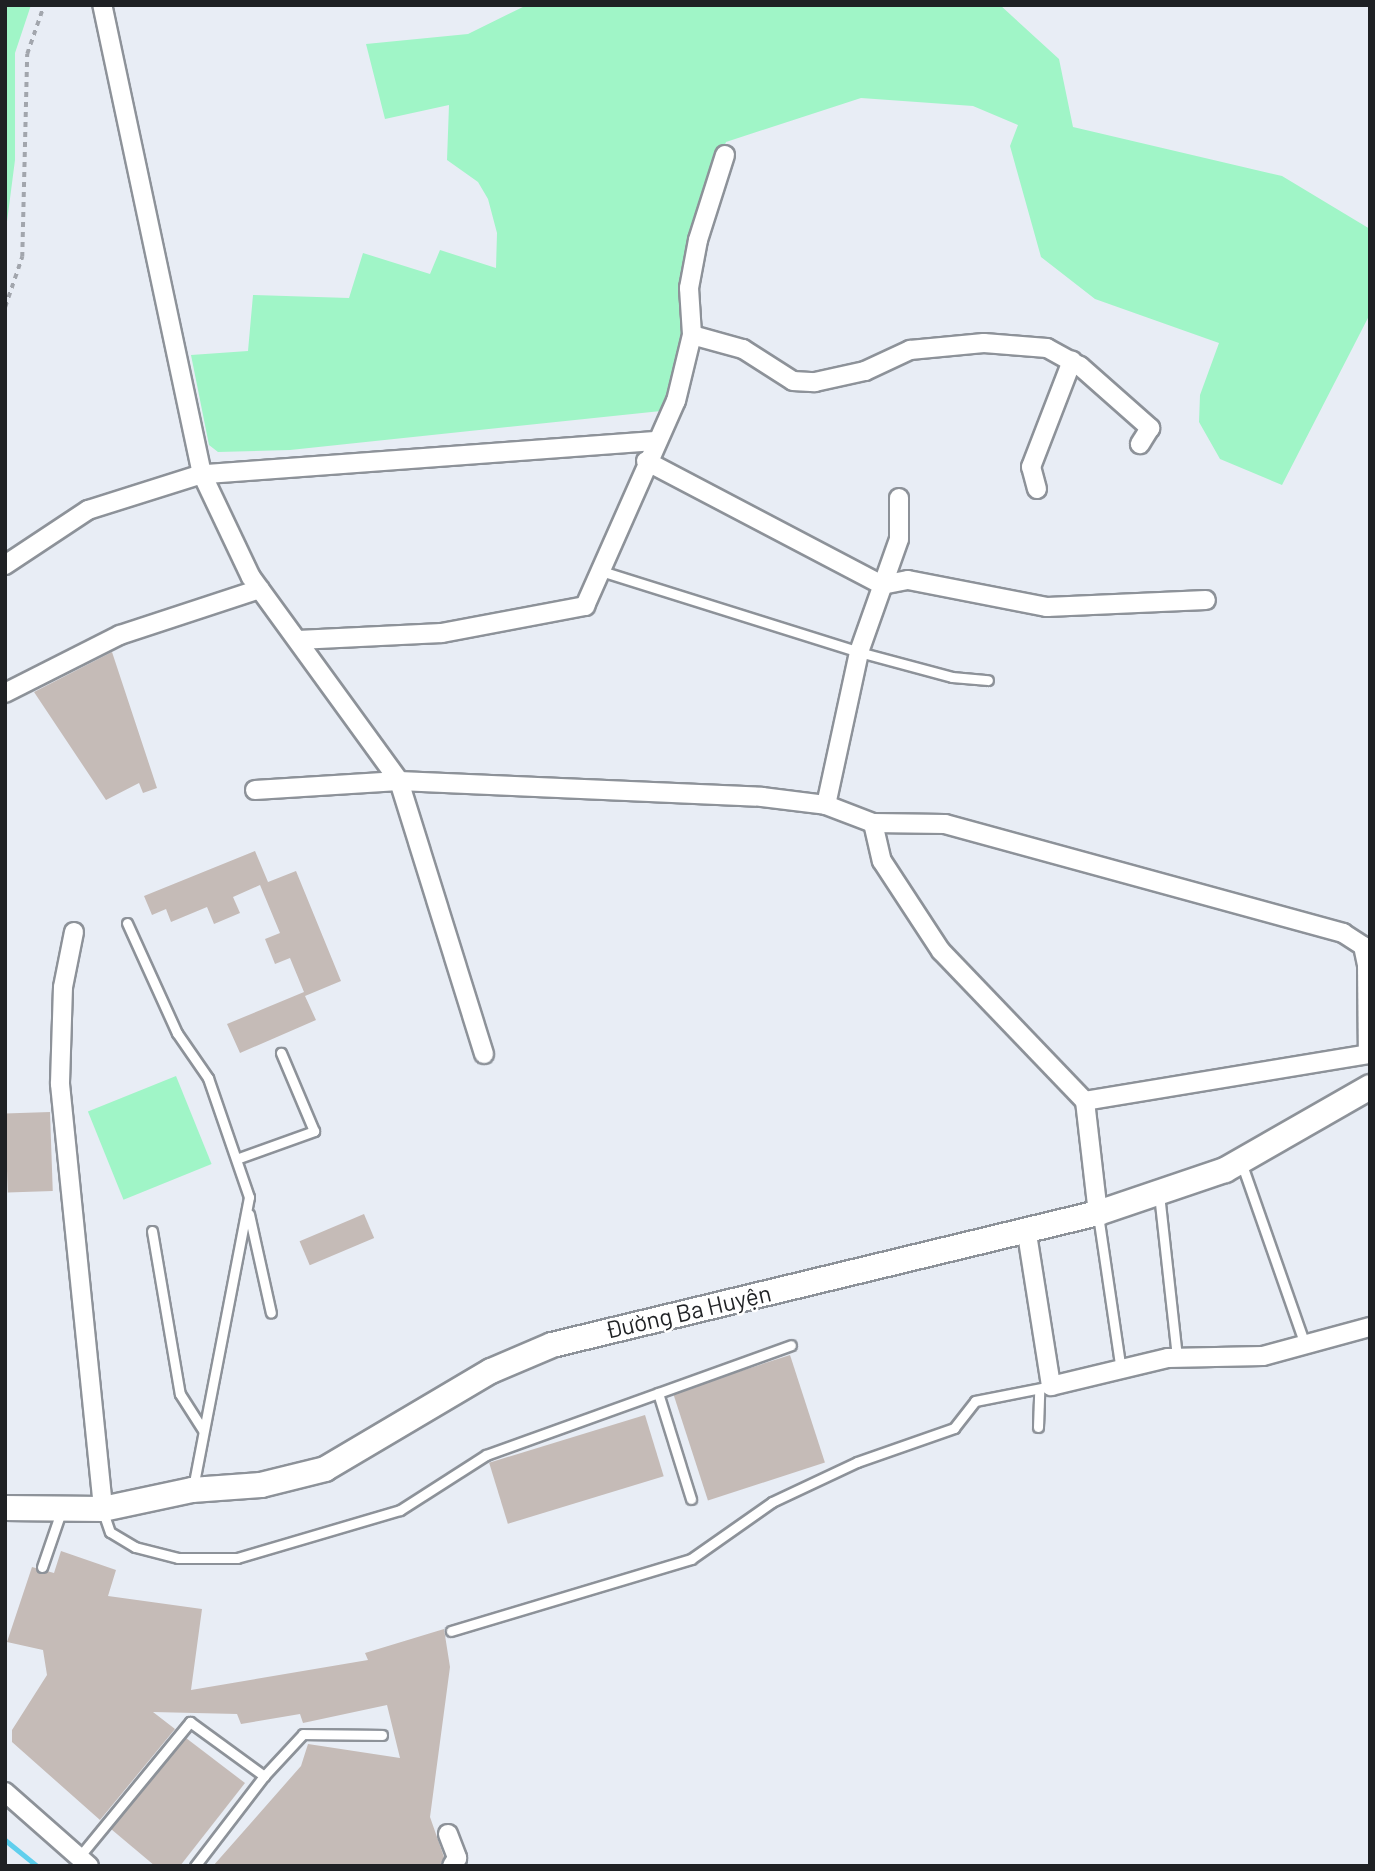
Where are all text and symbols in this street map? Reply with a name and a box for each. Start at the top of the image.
street label: Đường Ba Huyện [602,1278,774,1344]

